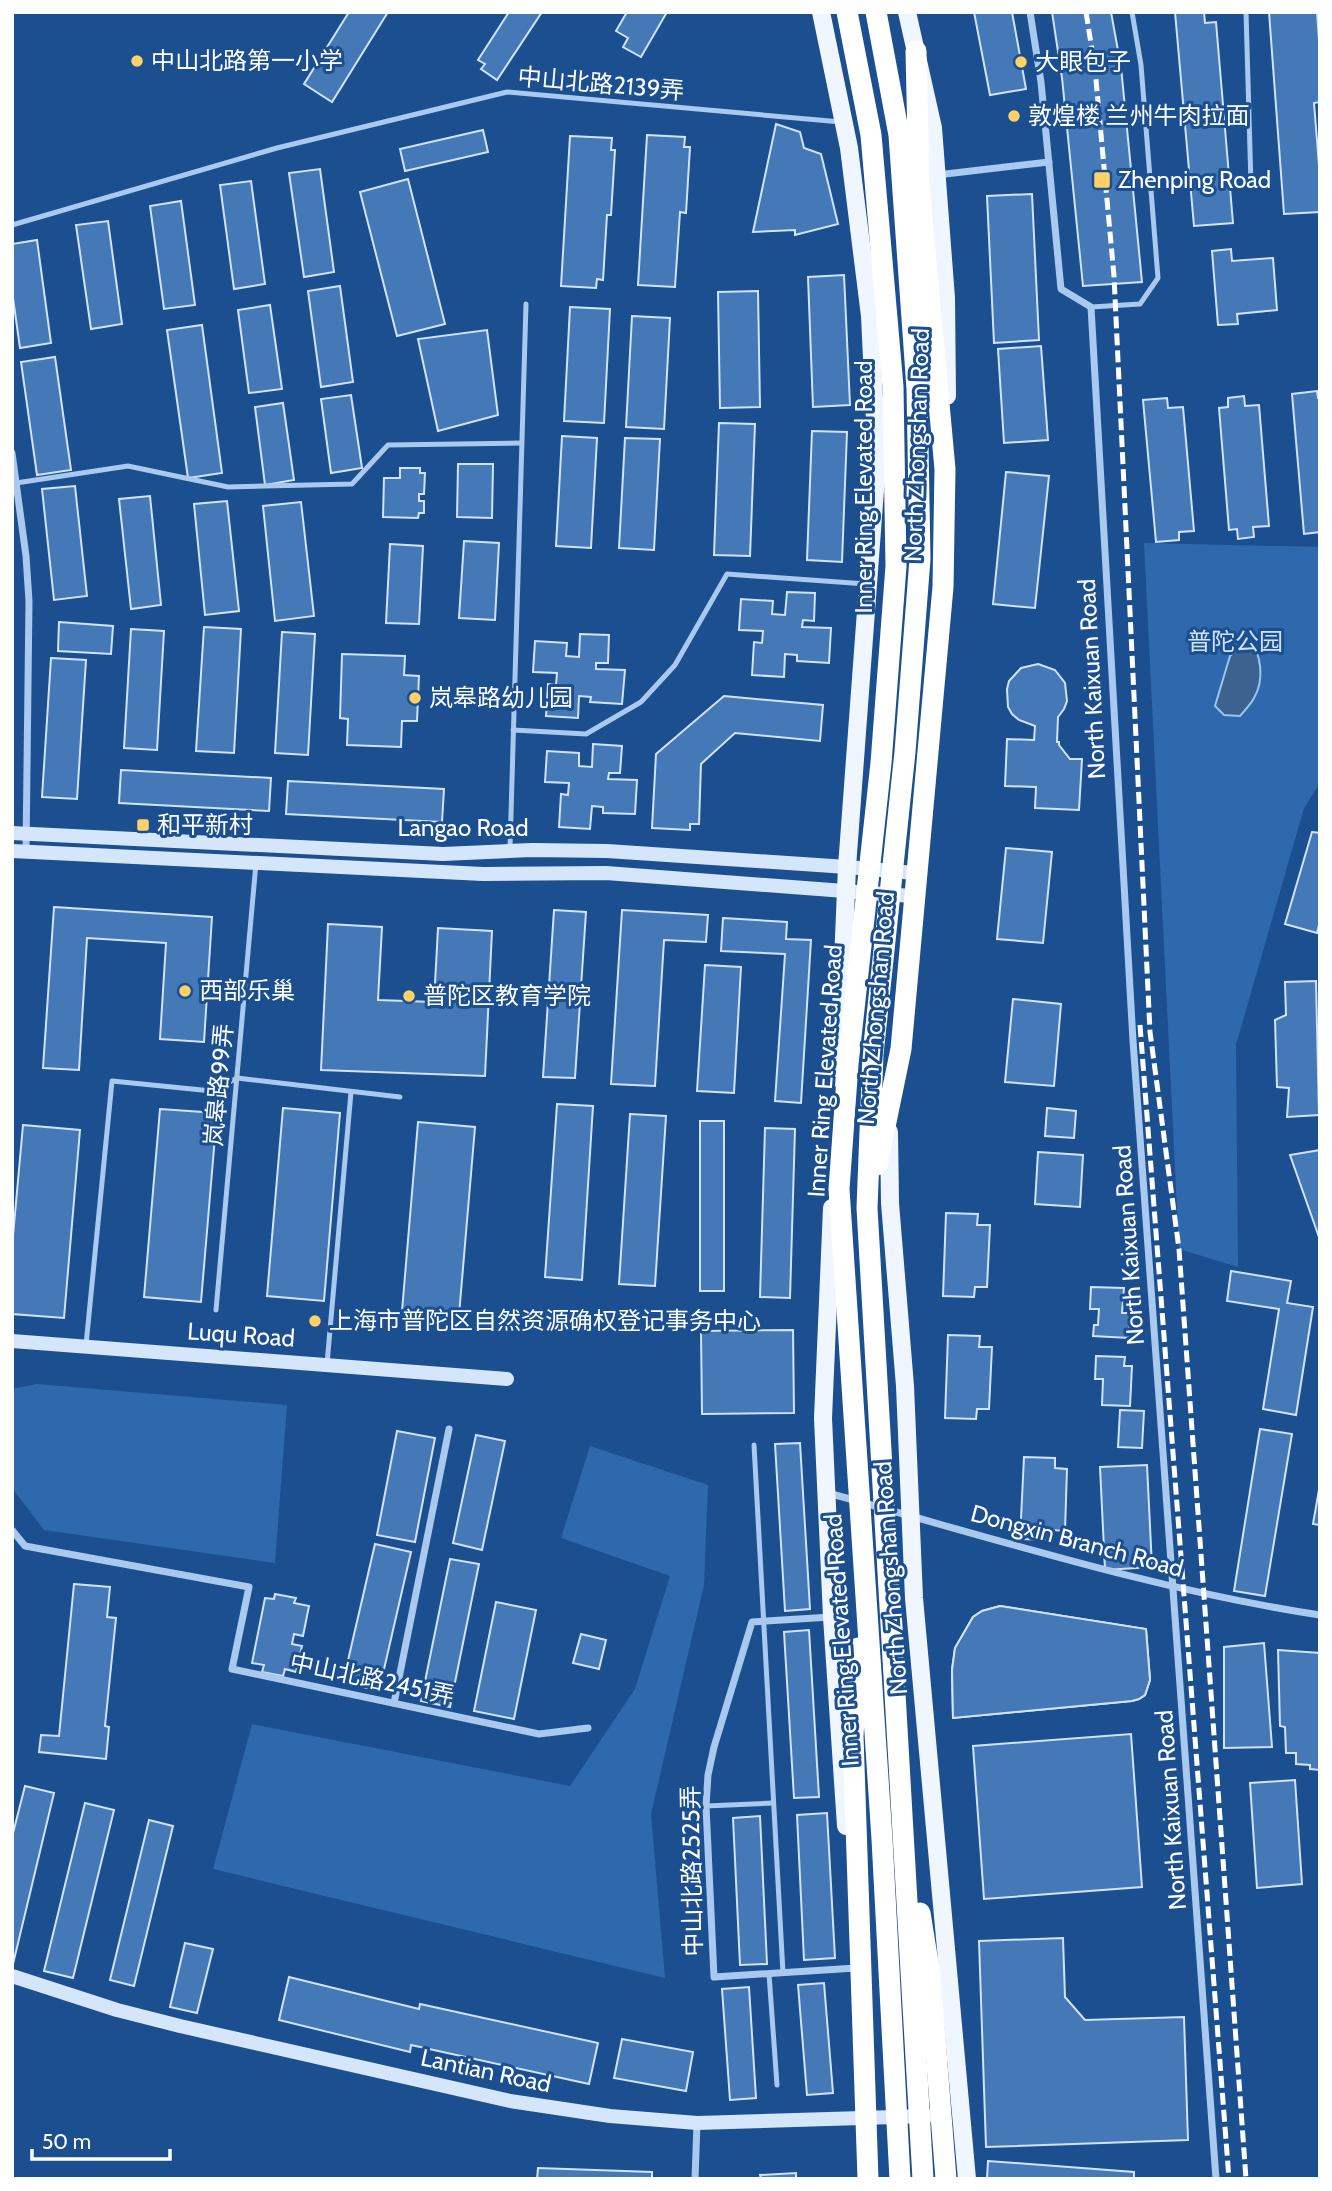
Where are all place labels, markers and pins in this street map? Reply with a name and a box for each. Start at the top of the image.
place label: 中山北路第一小学 [151,46,343,75]
place label: 大眼包子 [1035,47,1131,76]
marker: 中山北路第一小学 [129,53,145,69]
marker: 大眼包子 [1013,54,1029,70]
place label: 敦煌楼 兰州牛肉拉面 [1028,101,1249,130]
marker: 敦煌楼 兰州牛肉拉面 [1006,108,1022,124]
place label: Zhenping Road [1118,165,1271,194]
marker: Zhenping Road [1092,170,1112,190]
place label: 岚皋路幼儿园 [429,683,573,712]
marker: 岚皋路幼儿园 [407,690,423,706]
place label: 和平新村 [157,810,253,839]
marker: 和平新村 [135,817,151,833]
place label: 西部乐巢 [199,976,295,1005]
place label: 普陀区教育学院 [423,981,591,1010]
marker: 西部乐巢 [177,983,193,999]
marker: 普陀区教育学院 [401,988,417,1004]
place label: 上海市普陀区自然资源确权登记事务中心 [329,1306,761,1335]
marker: 上海市普陀区自然资源确权登记事务中心 [307,1313,323,1329]

